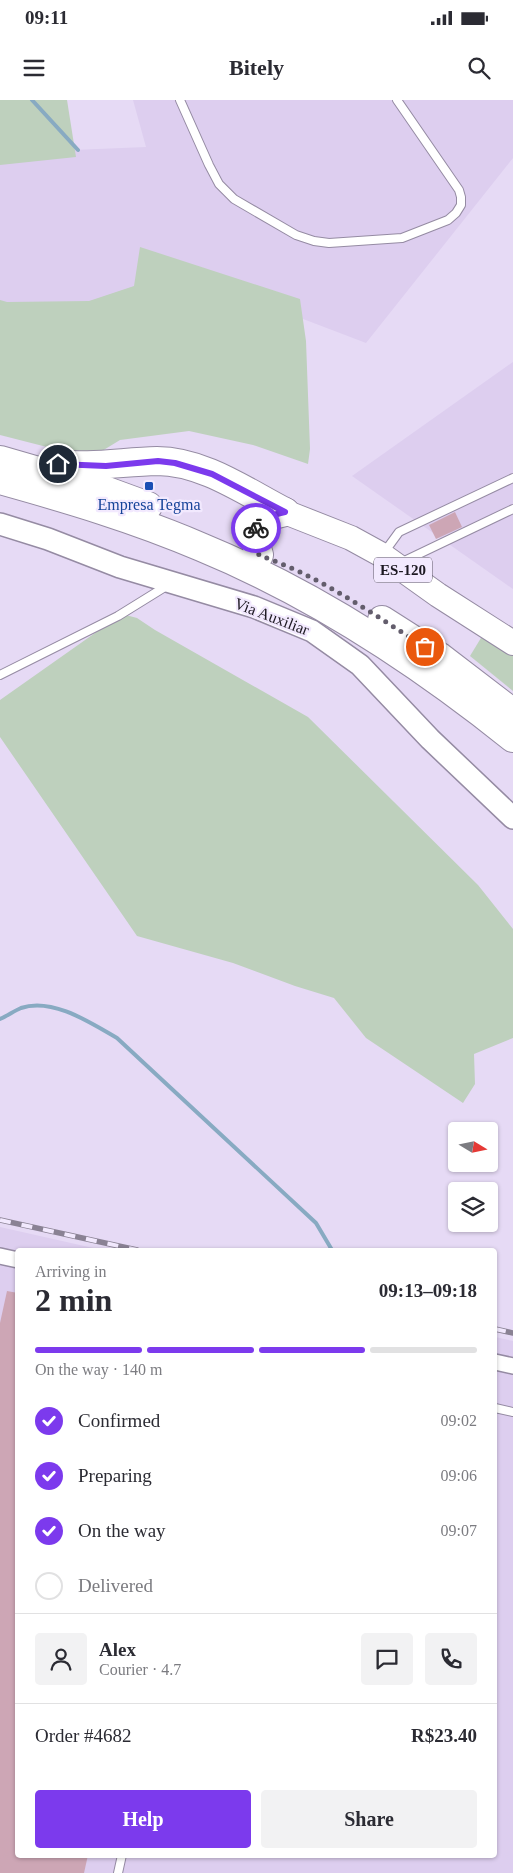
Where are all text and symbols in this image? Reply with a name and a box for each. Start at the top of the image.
text: 09:11 [25,7,68,28]
icon: menu [20,54,48,82]
icon: search [465,54,493,82]
text: Bitely [229,55,284,80]
pin [37,443,79,485]
icon: home [44,450,72,478]
marker: Empresa Tegma [143,480,155,492]
place label: Empresa Tegma [98,496,201,514]
courier [231,503,281,553]
icon: bike [242,514,270,542]
road number: ES-120 [374,558,432,582]
street label: Via Auxiliar [232,594,312,639]
pin [404,626,446,668]
icon: bag [411,633,439,661]
north arrow [448,1122,498,1172]
map controls [448,1122,498,1232]
button: layers [448,1182,498,1232]
text: Arriving in [35,1263,107,1280]
text: 09:13–09:18 [379,1280,477,1301]
text: 2 min [35,1282,112,1318]
text: On the way · 140 m [35,1361,163,1378]
icon: check [35,1407,63,1435]
text: Confirmed [78,1410,160,1431]
text: 09:02 [441,1412,477,1429]
icon: check [35,1462,63,1490]
text: Preparing [78,1465,152,1486]
text: 09:06 [441,1467,477,1484]
icon: check [35,1517,63,1545]
text: On the way [78,1520,166,1541]
text: 09:07 [441,1522,477,1539]
text: Delivered [78,1575,153,1596]
button: person [35,1633,87,1685]
button: chat [361,1633,413,1685]
button: phone [425,1633,477,1685]
text: Alex [99,1639,136,1660]
text: Courier · 4.7 [99,1661,181,1678]
text: Order #4682 [35,1725,132,1746]
text: R$23.40 [411,1725,477,1746]
button: Help [35,1790,251,1848]
button: Share [261,1790,477,1848]

